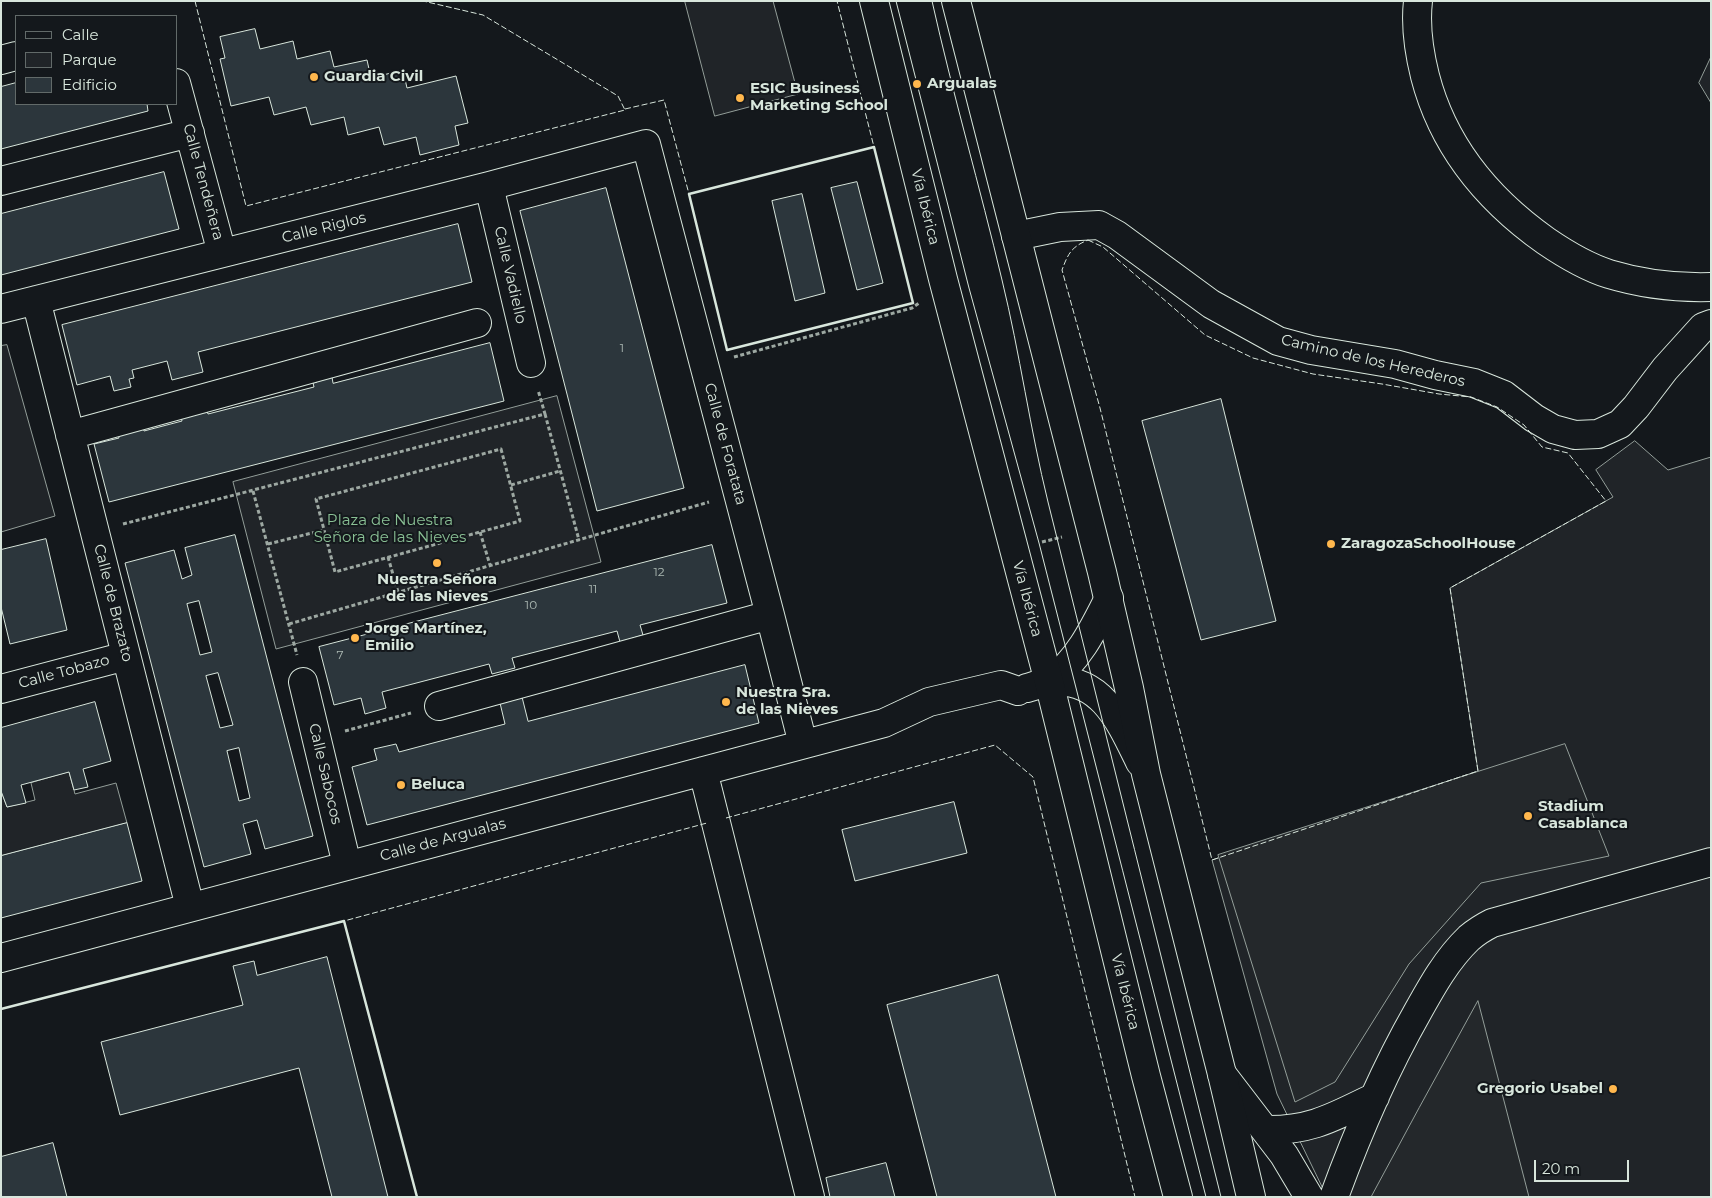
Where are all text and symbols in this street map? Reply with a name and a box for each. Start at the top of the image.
legend [15,15,178,105]
text: Calle [62,25,99,44]
text: Parque [62,50,117,69]
place label: Guardia Civil [324,68,423,86]
marker: Guardia Civil [308,71,320,83]
text: Edificio [62,75,117,94]
place label: Argualas [927,75,997,93]
marker: Argualas [911,78,923,90]
place label: ESIC Business Marketing School [750,80,888,115]
marker: ESIC Business Marketing School [734,92,746,104]
street label: Calle Tendeñera [179,122,227,242]
street label: Vía Ibérica [907,167,943,247]
street label: Calle Riglos [280,209,368,247]
street label: Calle Vadiello [490,224,530,326]
street label: Camino de los Herederos [1279,331,1467,391]
house number: 1 [620,341,624,355]
street label: Calle de Foratata [700,381,750,507]
park label: Plaza de Nuestra Señora de las Nieves [314,512,466,547]
place label: ZaragozaSchoolHouse [1341,535,1516,553]
marker: ZaragozaSchoolHouse [1325,538,1337,550]
street label: Calle de Brazato [90,542,136,664]
marker: Nuestra Señora de las Nieves [431,557,443,569]
street label: Vía Ibérica [1008,559,1046,639]
house number: 12 [653,565,665,579]
place label: Nuestra Señora de las Nieves [377,571,497,606]
house number: 11 [589,582,597,596]
house number: 10 [525,598,537,612]
place label: Jorge Martínez, Emilio [365,620,487,655]
marker: Jorge Martínez, Emilio [349,632,361,644]
house number: 7 [336,648,344,662]
street label: Calle Tobazo [17,651,111,693]
place label: Nuestra Sra. de las Nieves [736,684,838,719]
marker: Nuestra Sra. de las Nieves [720,696,732,708]
street label: Calle Sabocos [305,722,345,826]
place label: Beluca [411,776,465,794]
marker: Beluca [395,779,407,791]
place label: Stadium Casablanca [1538,798,1628,833]
marker: Stadium Casablanca [1522,810,1534,822]
street label: Calle de Argualas [378,815,508,865]
street label: Vía Ibérica [1107,952,1143,1032]
place label: Gregorio Usabel [1477,1080,1603,1098]
marker: Gregorio Usabel [1607,1083,1619,1095]
scale bar [1537,1150,1632,1182]
text: 20 m [1542,1159,1580,1178]

